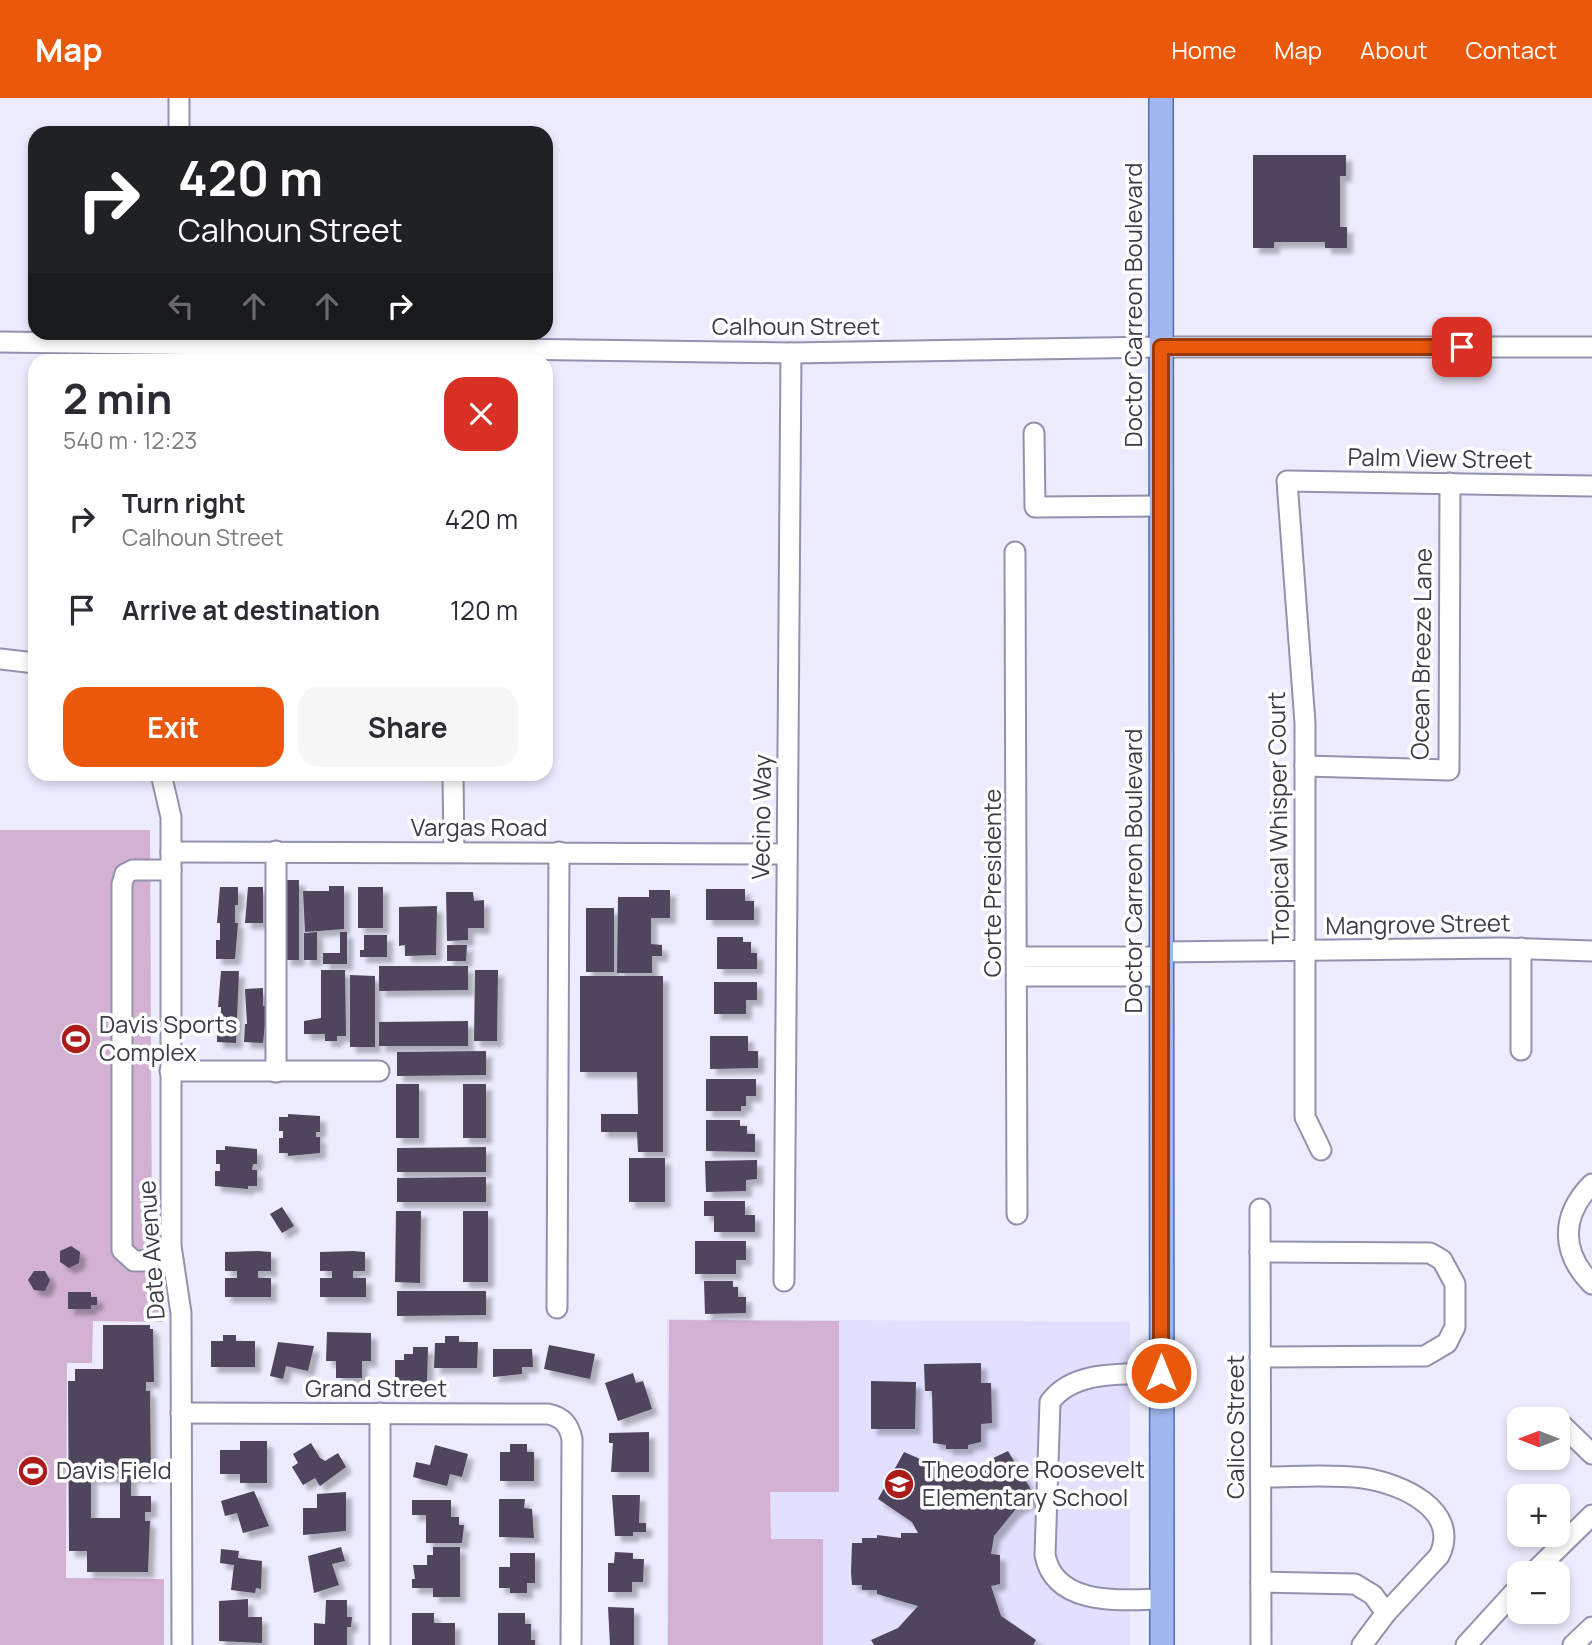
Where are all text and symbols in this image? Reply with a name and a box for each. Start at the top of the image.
text: Map [35,27,103,72]
text: Home [1171,33,1236,66]
text: Map [1274,33,1322,66]
text: About [1360,33,1428,66]
text: Contact [1466,33,1557,66]
text: 420 m [178,144,323,211]
icon: right [63,154,154,245]
street label: Doctor Carreon Boulevard [1116,163,1149,447]
text: Calhoun Street [178,208,402,252]
icon: left [162,287,200,325]
icon: ahead [235,287,273,325]
icon: ahead [308,287,346,325]
icon: right [381,287,419,325]
street label: Calhoun Street [712,309,880,342]
pin [1432,317,1492,377]
icon: arrive [1443,328,1481,366]
text: 2 min [63,369,172,427]
button: close [444,377,518,451]
text: 540 m · 12:23 [63,424,197,456]
street label: Palm View Street [1347,439,1533,476]
text: Turn right [122,485,246,521]
icon: right [63,500,101,538]
text: 420 m [445,501,518,537]
text: Calhoun Street [122,521,283,553]
street label: Ocean Breeze Lane [1402,548,1439,760]
icon: arrive [63,591,101,629]
text: Arrive at destination [122,592,380,628]
text: 120 m [450,592,518,628]
button: Exit [63,687,284,767]
button: Share [298,687,518,767]
street label: Tropical Whisper Court [1259,691,1296,945]
street label: Doctor Carreon Boulevard [1116,729,1149,1013]
street label: Vecino Way [743,754,778,880]
street label: Corte Presidente [975,789,1008,977]
street label: Vargas Road [411,810,547,843]
street label: Mangrove Street [1325,905,1511,942]
place label: Davis Sports Complex [99,1007,237,1068]
sports icon: Davis Sports Complex [59,1022,93,1056]
street label: Date Avenue [129,1179,172,1321]
position arrow [1124,1336,1198,1410]
street label: Calico Street [1218,1355,1251,1499]
street label: Grand Street [305,1371,447,1404]
north arrow [1507,1407,1570,1470]
map controls [1507,1407,1570,1624]
place label: Theodore Roosevelt Elementary School [922,1452,1145,1513]
place label: Davis Field [56,1453,172,1486]
sports icon: Davis Field [16,1454,50,1488]
school or university icon: Theodore Roosevelt Elementary School [882,1467,916,1501]
button: + [1507,1484,1570,1547]
button: − [1507,1561,1570,1624]

